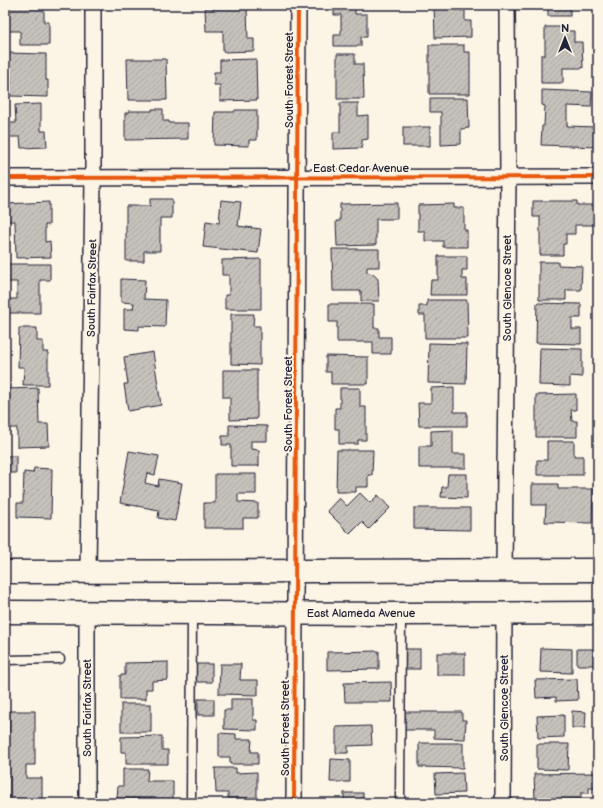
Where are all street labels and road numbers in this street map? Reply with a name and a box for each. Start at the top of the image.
street label: South Forest Street [283,31,296,128]
street label: East Cedar Avenue [313,162,409,175]
street label: South Glencoe Street [501,234,514,341]
street label: South Fairfax Street [85,238,99,337]
street label: South Forest Street [282,355,295,452]
street label: East Alameda Avenue [307,607,416,620]
street label: South Glencoe Street [498,654,511,761]
street label: South Fairfax Street [81,659,94,757]
street label: South Forest Street [279,679,292,776]

